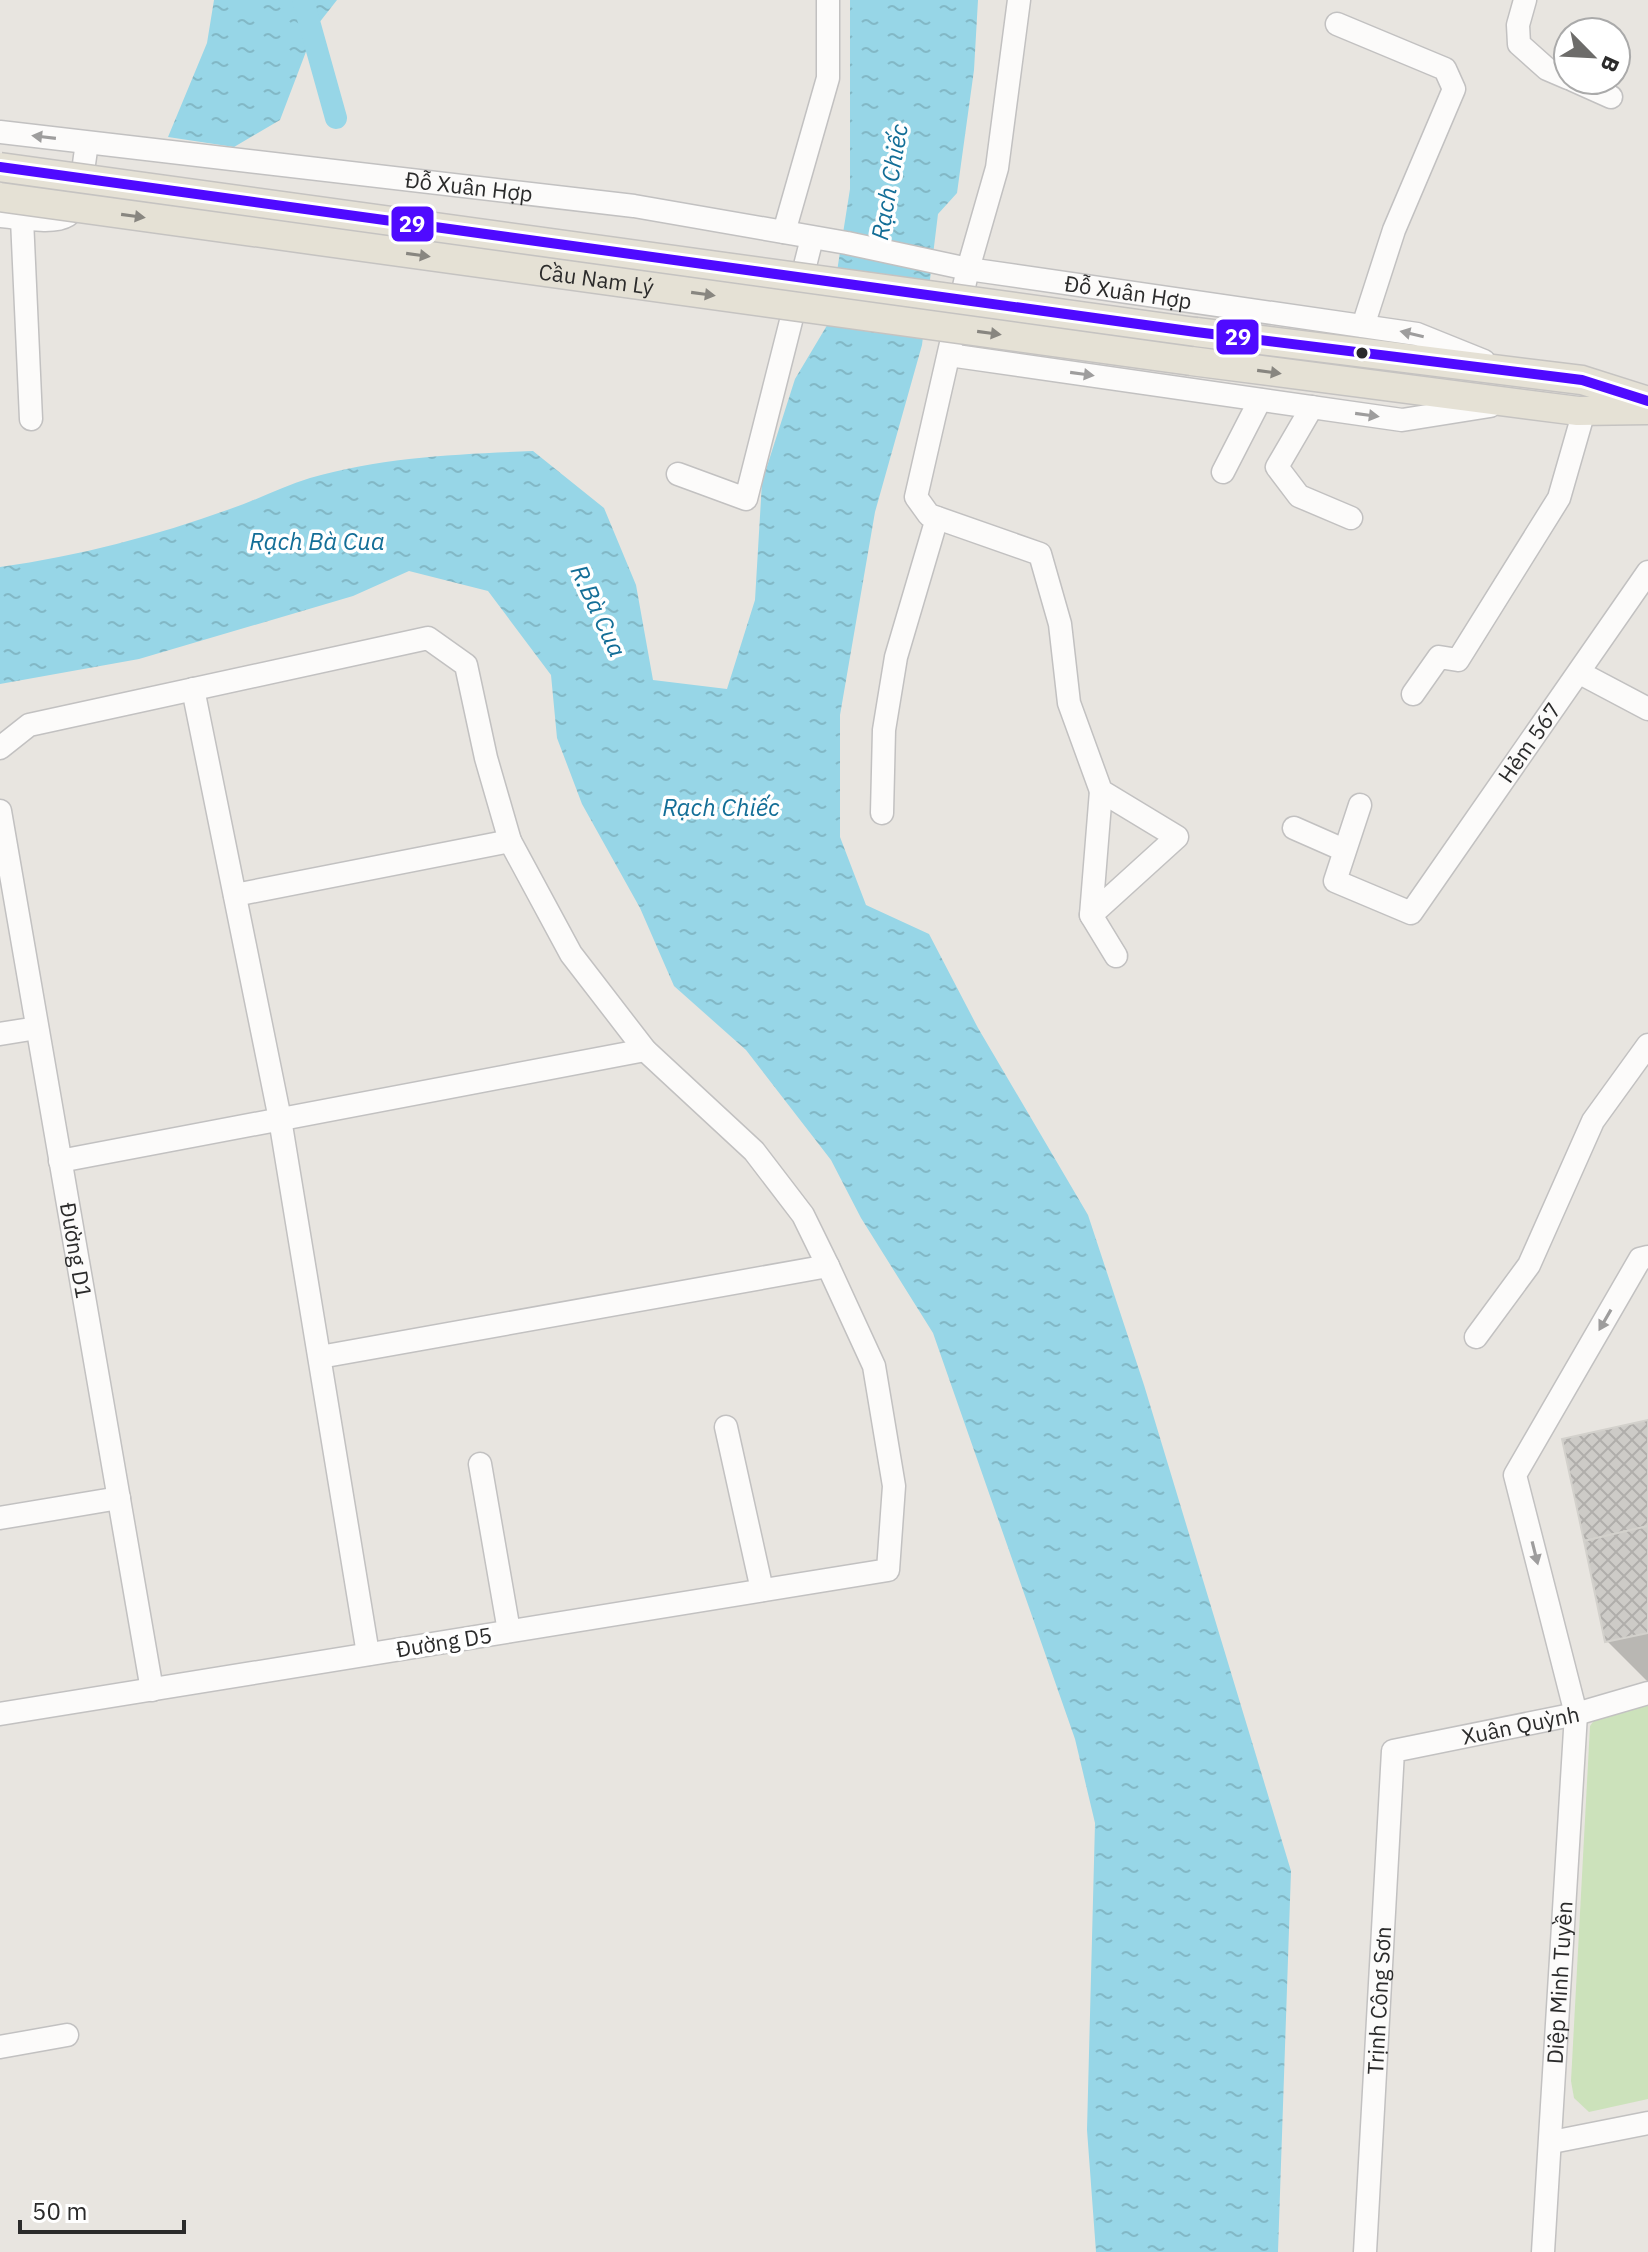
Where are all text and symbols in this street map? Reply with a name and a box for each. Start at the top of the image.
north arrow [1552,16,1632,96]
text: B [1594,52,1627,77]
water label: Rạch Chiếc [863,121,915,242]
one-way arrow [31,131,56,144]
street label: Đỗ Xuân Hợp [404,164,534,208]
line badge: 29 [390,205,435,243]
text: 29 [399,209,425,238]
one-way arrow [121,210,146,223]
one-way arrow [406,249,431,262]
street label: Cầu Nam Lý [537,256,656,301]
street label: Đỗ Xuân Hợp [1063,268,1194,315]
one-way arrow [691,288,716,301]
line badge: 29 [1215,318,1260,356]
text: 29 [1225,322,1251,351]
one-way arrow [977,327,1002,340]
one-way arrow [1399,327,1424,340]
unlabelled marker [1354,345,1370,361]
one-way arrow [1256,366,1281,379]
one-way arrow [1070,368,1095,381]
one-way arrow [1355,409,1380,422]
water label: Rạch Bà Cua [249,525,385,557]
water label: R.Bà Cua [564,559,634,662]
street label: Hẻm 567 [1491,696,1567,788]
water label: Rạch Chiếc [662,791,780,823]
street label: Đường D1 [54,1200,99,1301]
one-way arrow [1598,1308,1612,1331]
one-way arrow [1529,1540,1541,1565]
street label: Đường D5 [394,1620,494,1663]
street label: Xuân Quỳnh [1459,1699,1582,1751]
street label: Diệp Minh Tuyền [1540,1900,1579,2065]
street label: Trịnh Công Sơn [1360,1925,1397,2075]
scale bar [20,2184,184,2234]
text: 50 m [32,2195,87,2227]

